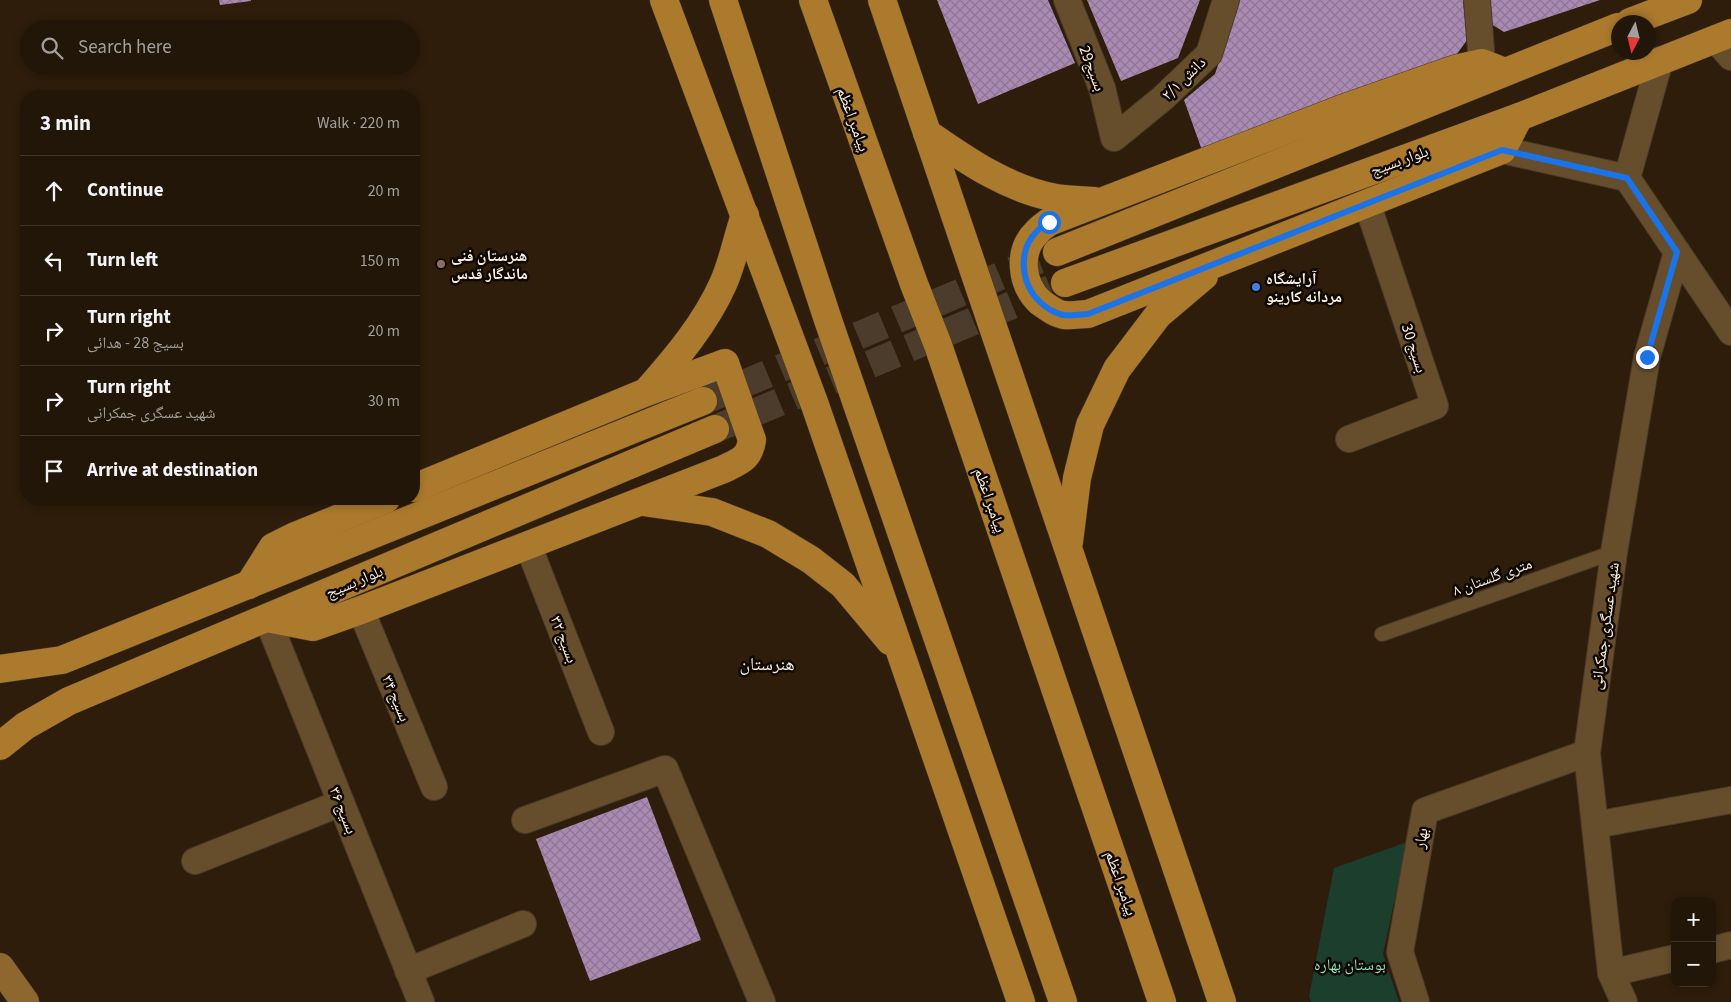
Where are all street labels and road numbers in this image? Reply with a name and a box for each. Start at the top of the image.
street label: بسیج29 [1073,42,1111,94]
street label: دانش ۲/۱ [1157,52,1211,105]
street label: پیامبر اعظم [831,84,875,155]
street label: بلوار بسیج [1367,140,1431,182]
street label: بسیج 30 [1396,321,1432,376]
street label: پیامبر اعظم [969,465,1012,536]
street label: ۸ متری گلستان [1449,552,1535,602]
street label: بلوار بسیج [322,560,386,604]
street label: شهید عسگری جمکرانی [1585,561,1625,691]
street label: بسیج ۳۲ [545,613,583,666]
street label: بسیج ۳۴ [376,672,416,725]
street label: بسیج ۳۶ [324,784,362,837]
street label: بهار [1408,826,1434,851]
street label: پیامبر اعظم [1100,848,1143,919]

